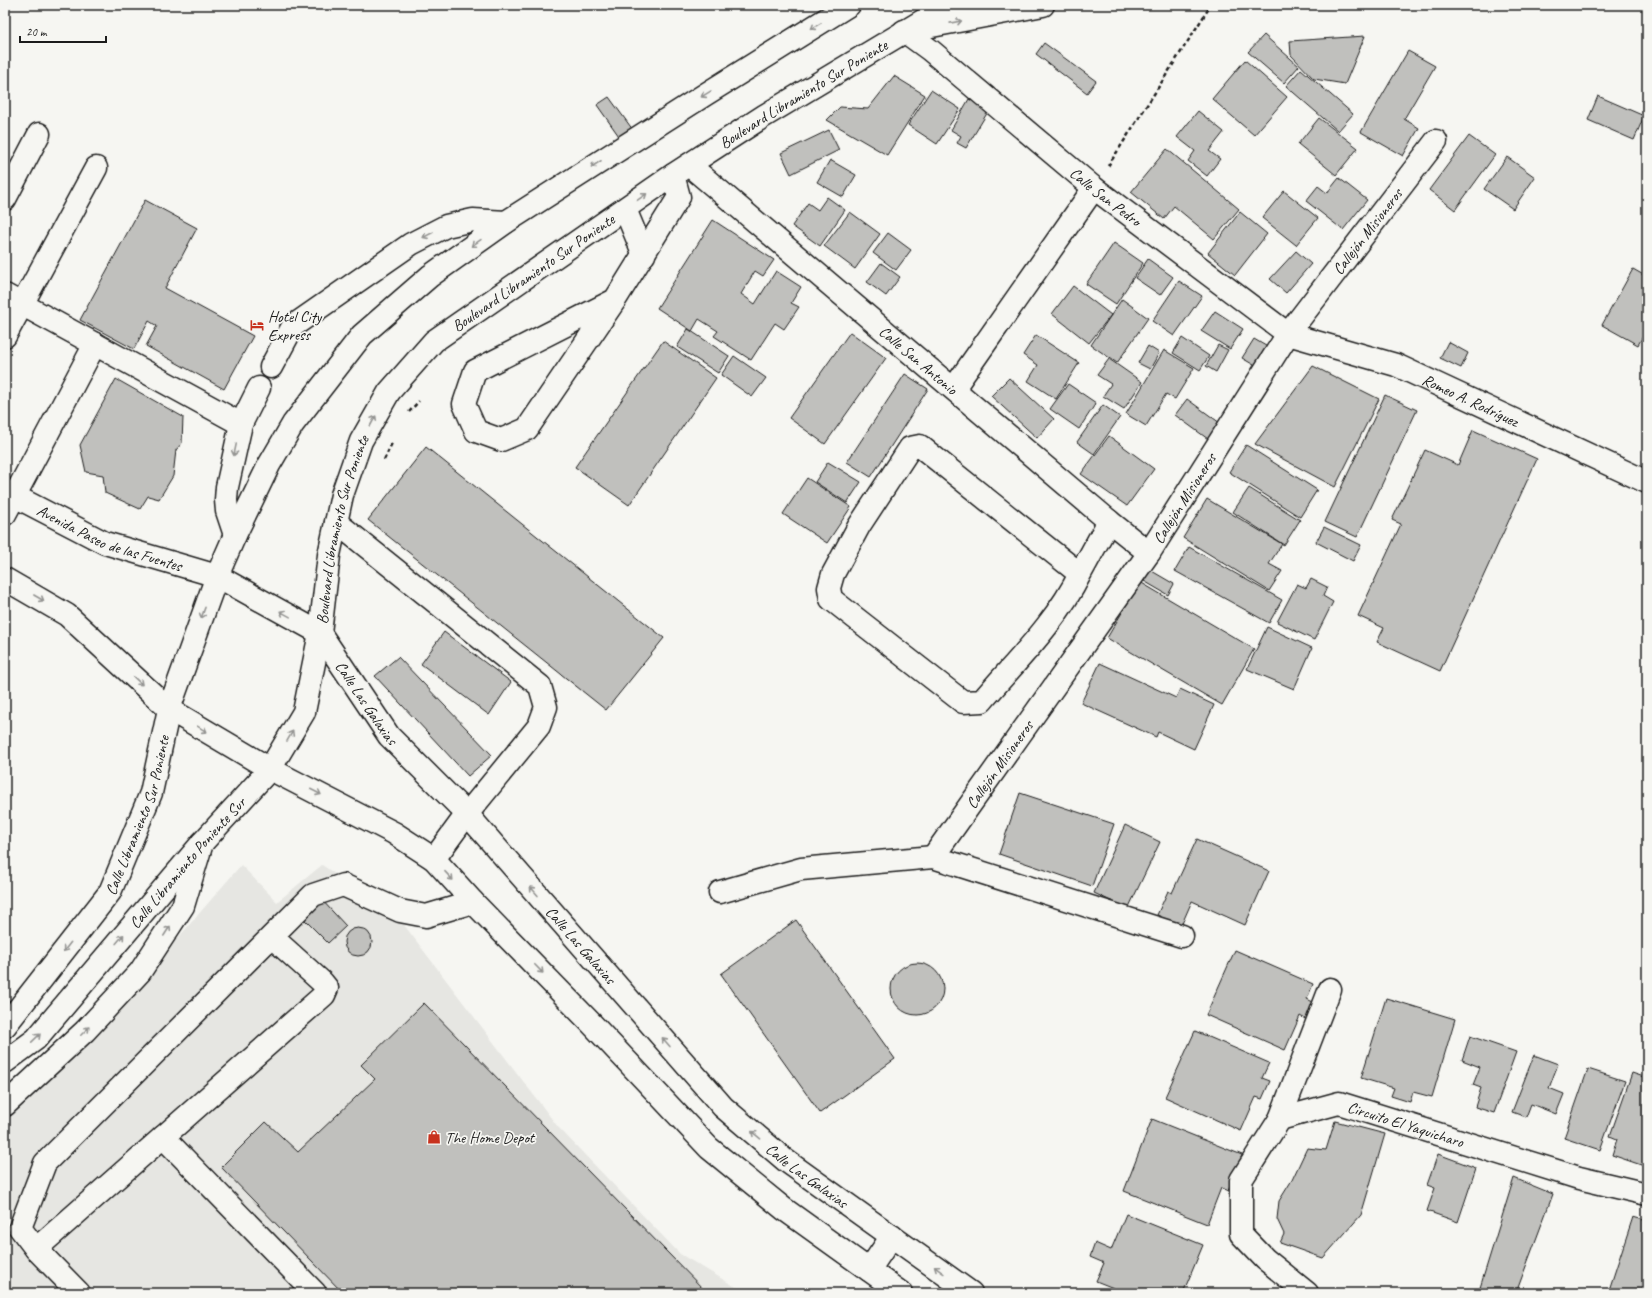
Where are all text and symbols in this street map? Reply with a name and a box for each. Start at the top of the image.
one-way arrow [949,17,962,25]
scale bar [20,18,106,44]
one-way arrow [810,22,822,30]
text: 20 m [26,24,48,40]
street label: Boulevard Libramiento Sur Poniente [716,34,893,153]
one-way arrow [701,90,712,98]
one-way arrow [591,160,602,168]
street label: Calle San Pedro [1066,163,1147,232]
street label: Callejón Misioneros [1328,183,1408,279]
one-way arrow [636,193,647,201]
street label: Boulevard Libramiento Sur Poniente [448,209,620,336]
one-way arrow [422,232,434,239]
one-way arrow [471,239,482,247]
place label: Hotel City Express [268,307,323,345]
hotel icon: Hotel City Express [249,317,265,333]
street label: Calle San Antonio [875,322,962,400]
street label: Romeo A. Rodríguez [1419,370,1523,433]
one-way arrow [369,415,377,427]
street label: Boulevard Libramiento Sur Poniente [312,430,374,625]
one-way arrow [231,443,239,456]
street label: Callejón Misioneros [1149,448,1222,548]
street label: Avenida Paseo de las Fuentes [33,500,185,576]
one-way arrow [33,595,45,603]
one-way arrow [199,606,207,618]
one-way arrow [280,610,292,618]
street label: Calle Las Galaxias [331,657,402,751]
one-way arrow [133,676,143,685]
street label: Callejón Misioneros [962,715,1039,813]
one-way arrow [196,725,208,733]
one-way arrow [287,730,295,742]
street label: Calle Libramiento Sur Poniente [101,732,174,898]
one-way arrow [309,789,321,797]
street label: Calle Libramiento Poniente Sur [125,792,251,933]
one-way arrow [444,870,453,881]
one-way arrow [530,886,539,896]
street label: Calle Las Galaxias [541,902,621,990]
one-way arrow [163,925,171,936]
one-way arrow [116,934,125,945]
one-way arrow [63,942,71,953]
one-way arrow [534,964,544,974]
one-way arrow [80,1026,90,1036]
one-way arrow [31,1034,41,1043]
one-way arrow [662,1037,671,1047]
street label: Circuito El Yaquicharo [1345,1097,1467,1153]
place label: The Home Depot [445,1128,536,1148]
shop icon: The Home Depot [426,1129,442,1145]
one-way arrow [751,1131,761,1140]
street label: Calle Las Galaxias [761,1139,853,1214]
one-way arrow [934,1266,945,1274]

